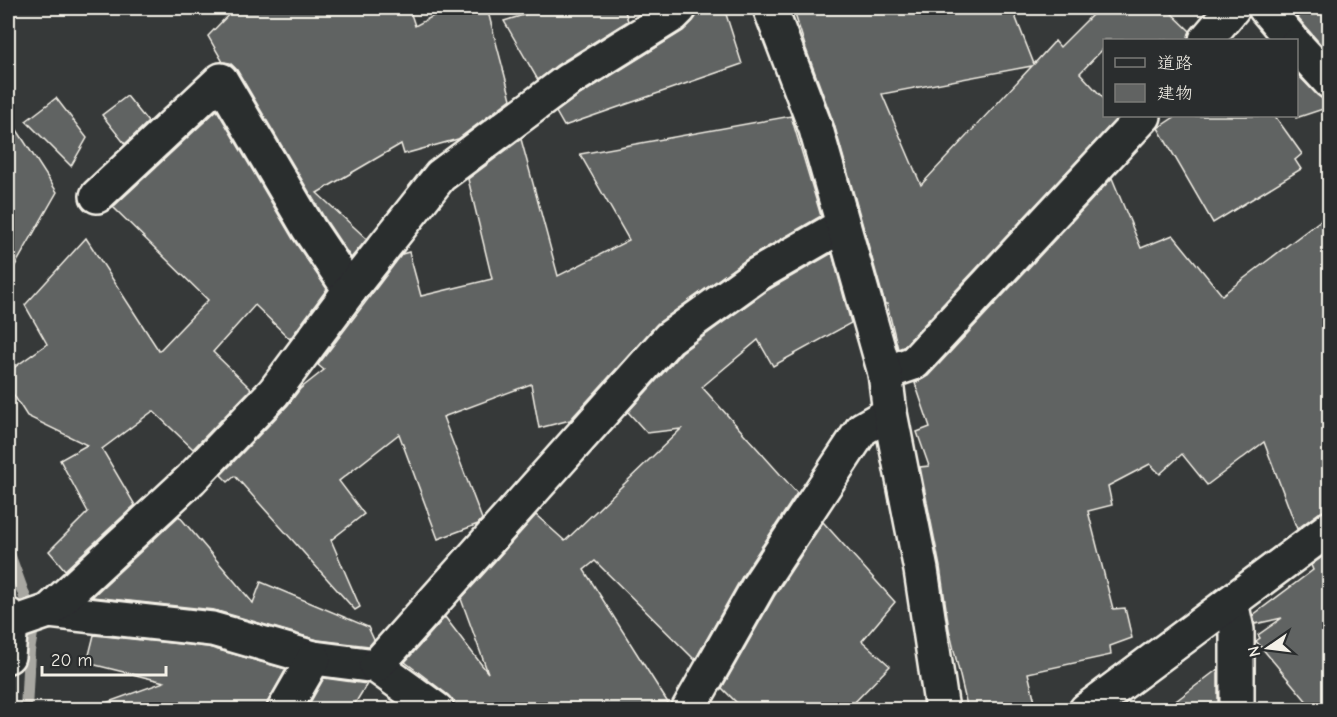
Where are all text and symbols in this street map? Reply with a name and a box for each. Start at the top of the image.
legend [1103,39,1298,117]
text: 道路 [1157,53,1193,74]
text: 建物 [1157,83,1193,104]
north arrow [1238,618,1298,678]
scale bar [42,639,166,677]
text: N [1244,644,1264,659]
text: 20 m [51,650,92,671]

